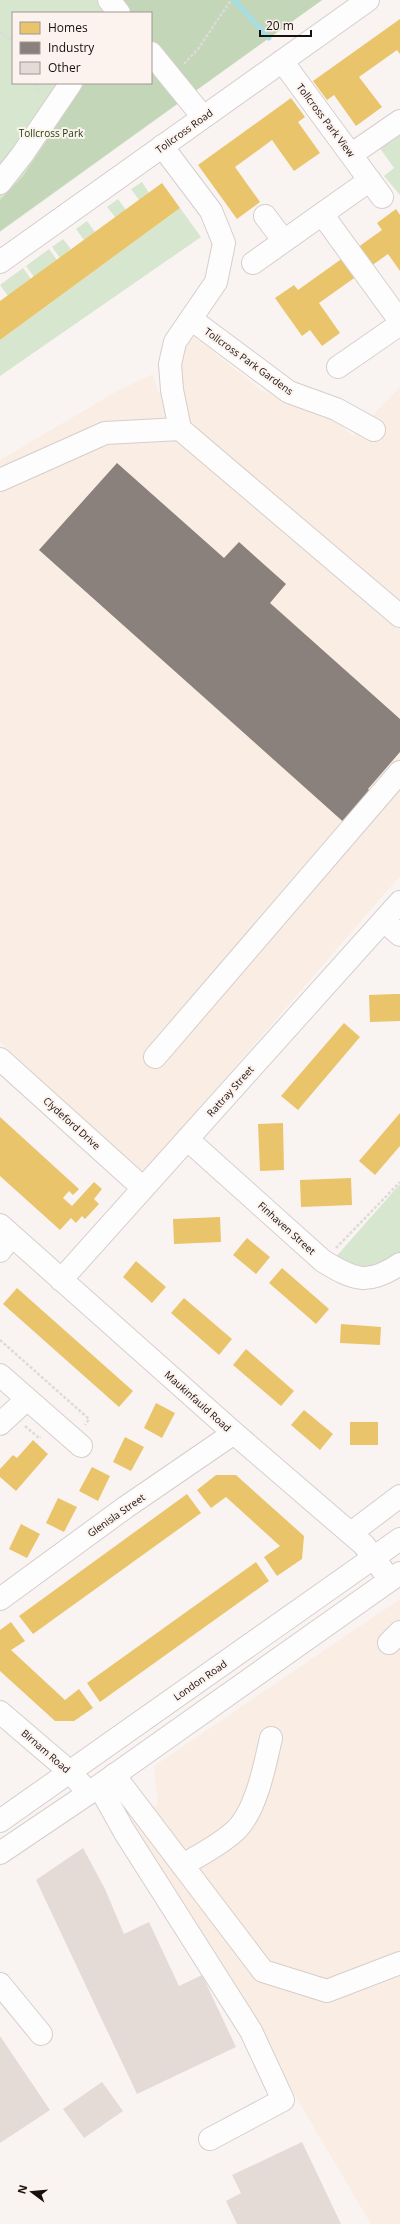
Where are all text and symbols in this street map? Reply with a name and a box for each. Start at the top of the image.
legend [12,12,152,84]
scale bar [260,12,311,38]
text: 20 m [266,17,294,34]
text: Homes [48,19,88,36]
text: Industry [48,39,95,56]
text: Other [48,59,81,76]
street label: Tollcross Park View [294,80,359,160]
street label: Tollcross Road [153,106,215,156]
park label: Tollcross Park [19,126,84,140]
street label: Tollcross Park Gardens [202,324,296,398]
street label: Rattray Street [203,1062,257,1119]
street label: Clydeford Drive [40,1094,104,1153]
street label: Finhaven Street [255,1198,319,1258]
street label: Maukinfauld Road [162,1367,234,1435]
street label: Glenisla Street [84,1490,148,1540]
street label: London Road [171,1656,229,1704]
street label: Birnam Road [19,1726,73,1776]
north arrow [12,2172,52,2212]
text: N [13,2183,30,2195]

